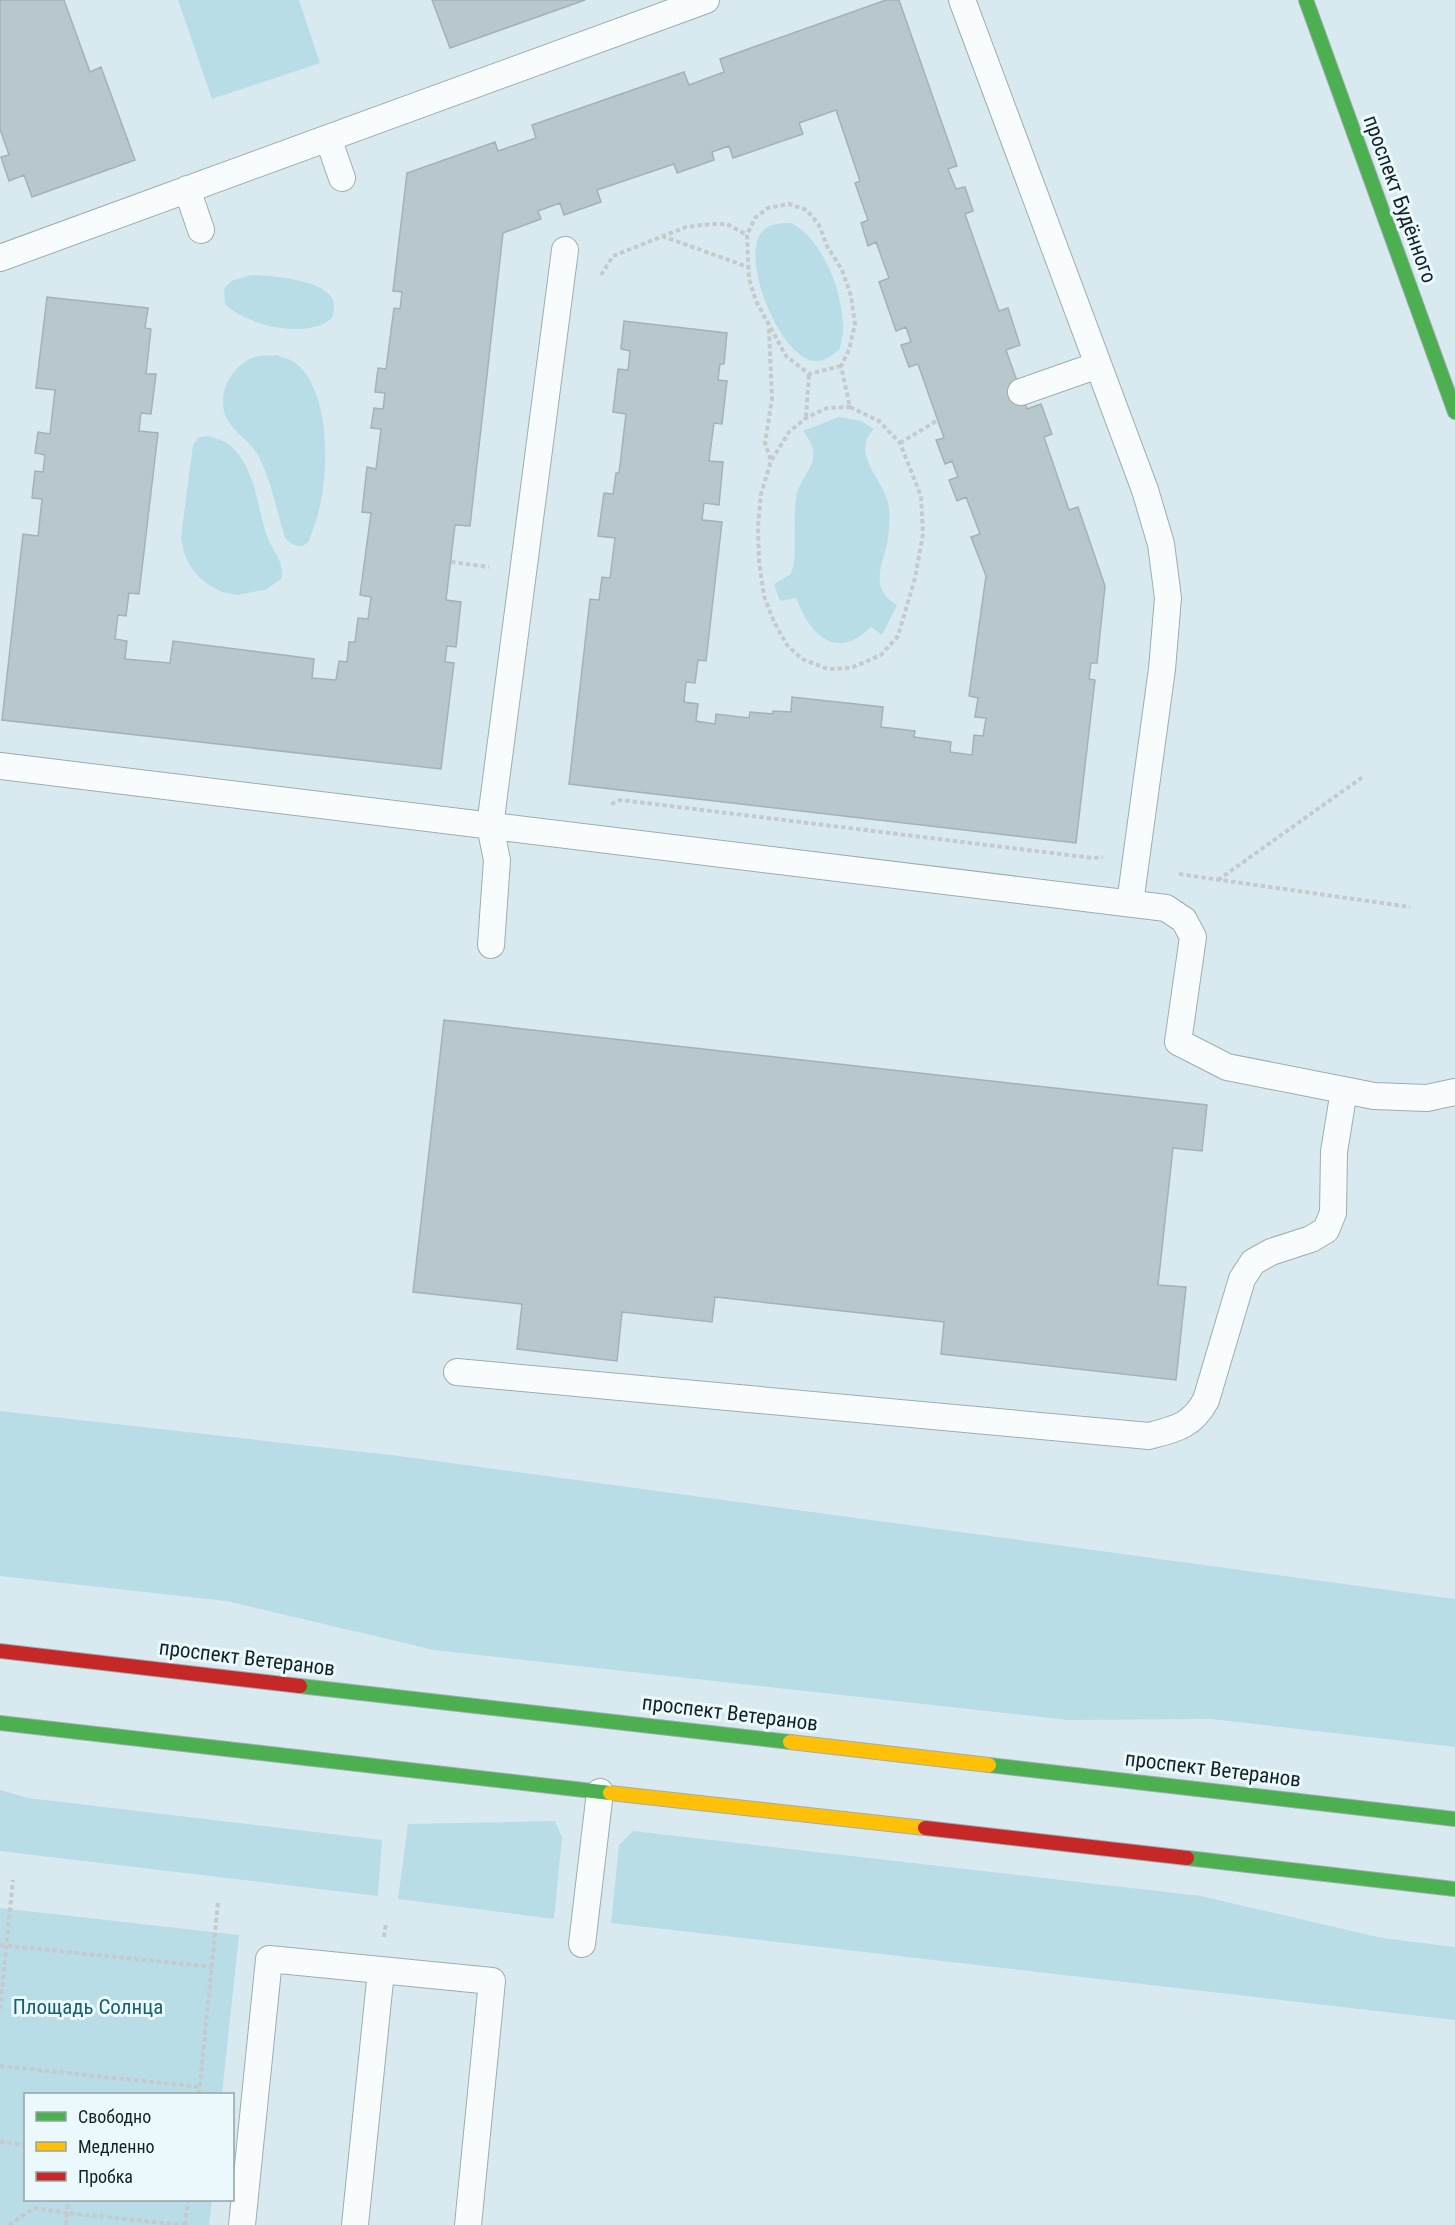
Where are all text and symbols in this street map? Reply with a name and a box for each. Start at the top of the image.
street label: проспект Будённого [1359,112,1441,286]
street label: проспект Ветеранов [158,1635,336,1681]
street label: проспект Ветеранов [641,1690,819,1736]
street label: проспект Ветеранов [1124,1746,1302,1792]
park label: Площадь Солнца [13,1995,163,2019]
legend [24,2093,234,2201]
text: Свободно [78,2106,151,2127]
text: Медленно [78,2136,155,2157]
text: Пробка [78,2166,133,2187]

